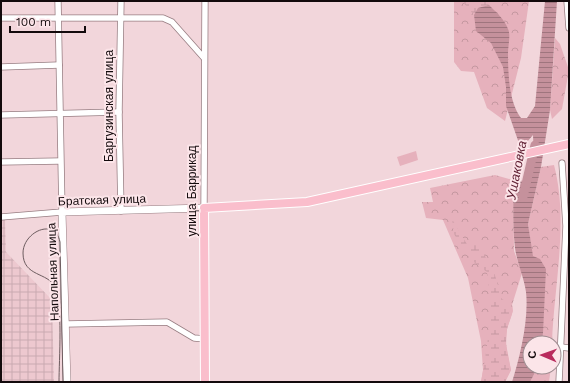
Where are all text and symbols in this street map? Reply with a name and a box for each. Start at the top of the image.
scale bar [10,8,85,34]
text: 100 m [16,15,51,29]
street label: Баргузинская улица [102,50,116,162]
water label: Ушаковка [503,139,530,202]
street label: улица Баррикад [185,146,199,236]
street label: Братская улица [58,191,147,209]
street label: Напольная улица [44,222,62,321]
north arrow [522,335,562,375]
text: С [526,350,539,359]

